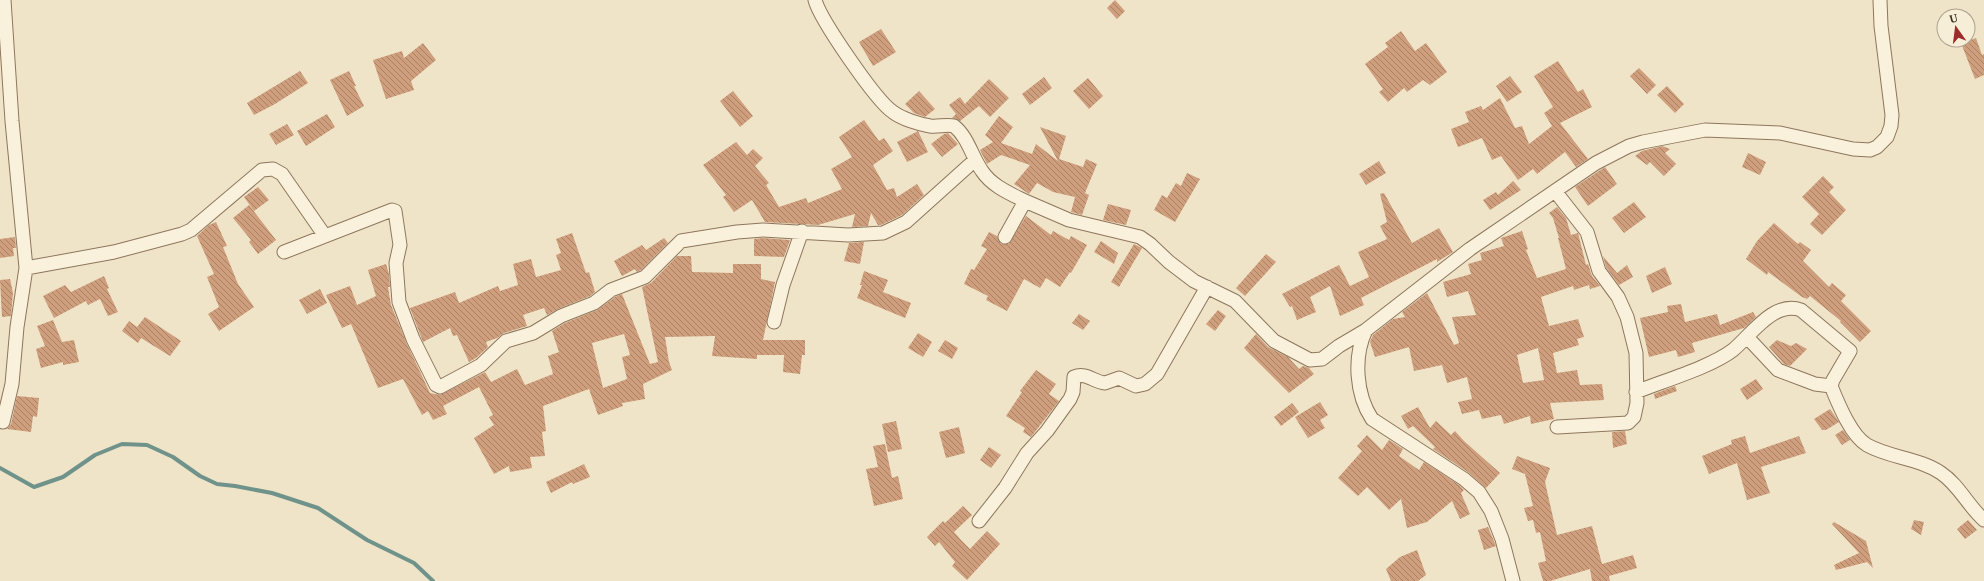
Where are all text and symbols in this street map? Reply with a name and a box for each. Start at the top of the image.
north arrow [1936,8,1976,48]
text: U [1948,11,1959,26]

